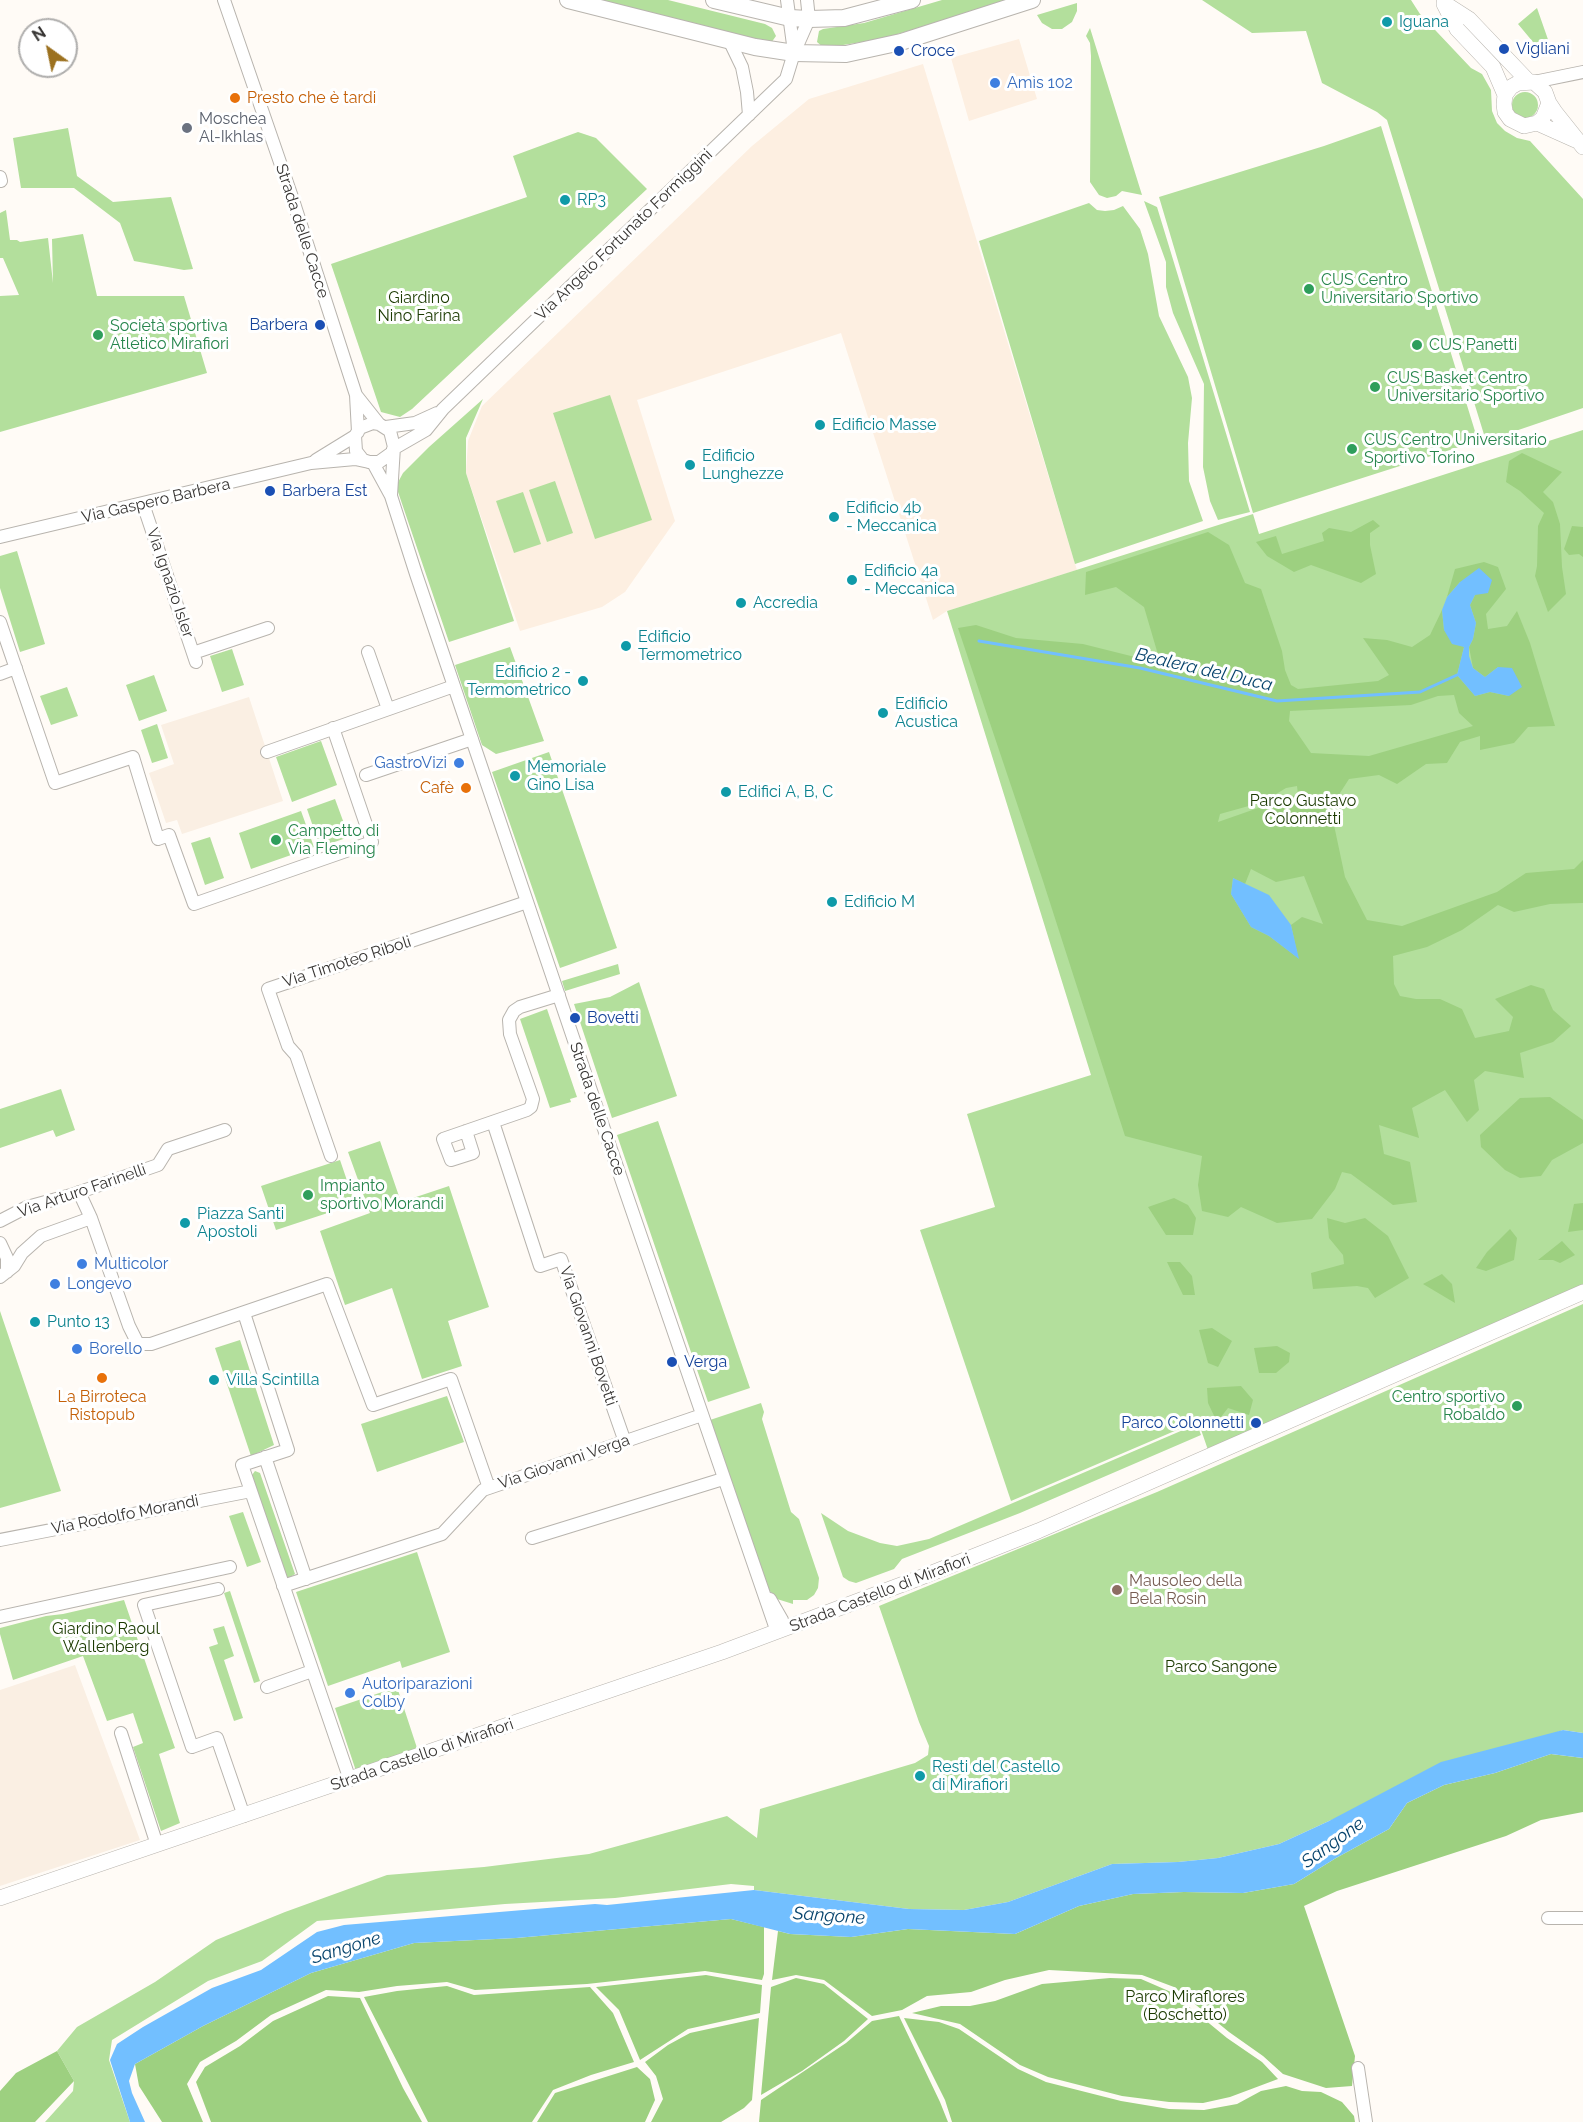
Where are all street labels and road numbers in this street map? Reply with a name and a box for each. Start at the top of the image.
street label: Via Angelo Fortunato Formiggini [532,145,716,325]
street label: Strada delle Cacce [271,161,333,301]
street label: Via Gaspero Barbera [80,475,232,527]
street label: Via Ignazio Isler [142,526,198,640]
street label: Via Timoteo Riboli [280,932,414,992]
street label: Strada delle Cacce [565,1040,629,1178]
street label: Via Arturo Farinelli [15,1160,149,1222]
street label: Via Giovanni Bovetti [555,1264,621,1408]
street label: Via Giovanni Verga [496,1430,632,1494]
street label: Via Rodolfo Morandi [50,1491,200,1539]
street label: Strada Castello di Mirafiori [787,1550,973,1636]
street label: Strada Castello di Mirafiori [328,1715,516,1795]

